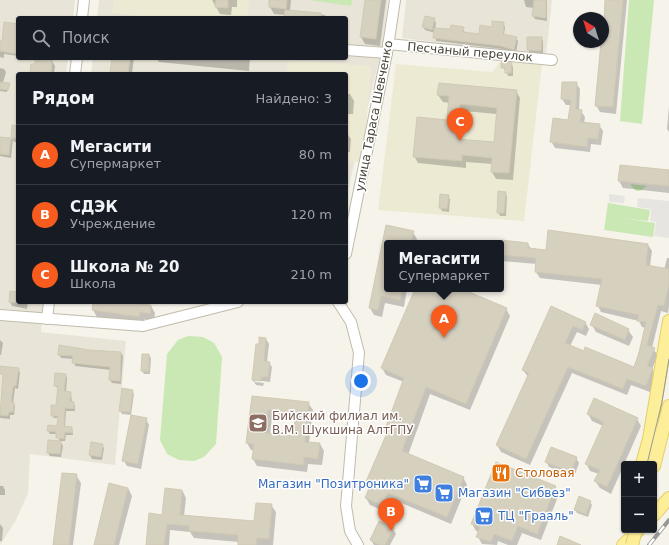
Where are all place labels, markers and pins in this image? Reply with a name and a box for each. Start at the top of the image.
pin: C [447,108,473,141]
pin: A [431,305,457,338]
place label: Бийский филиал им. В.М. Шукшина АлтГПУ [272,409,414,437]
school or university icon: Бийский филиал им. В.М. Шукшина АлтГПУ [247,412,269,434]
restaurant icon: Столовая [490,462,512,484]
place label: Столовая [515,466,574,480]
supermarket icon: Магазин "Позитроника" [412,473,434,495]
place label: Магазин "Позитроника" [258,477,409,491]
supermarket icon: Магазин "Сибвез" [433,482,455,504]
place label: Магазин "Сибвез" [458,486,571,500]
pin: B [378,498,404,531]
supermarket icon: ТЦ "Грааль" [473,505,495,527]
place label: ТЦ "Грааль" [497,509,574,523]

